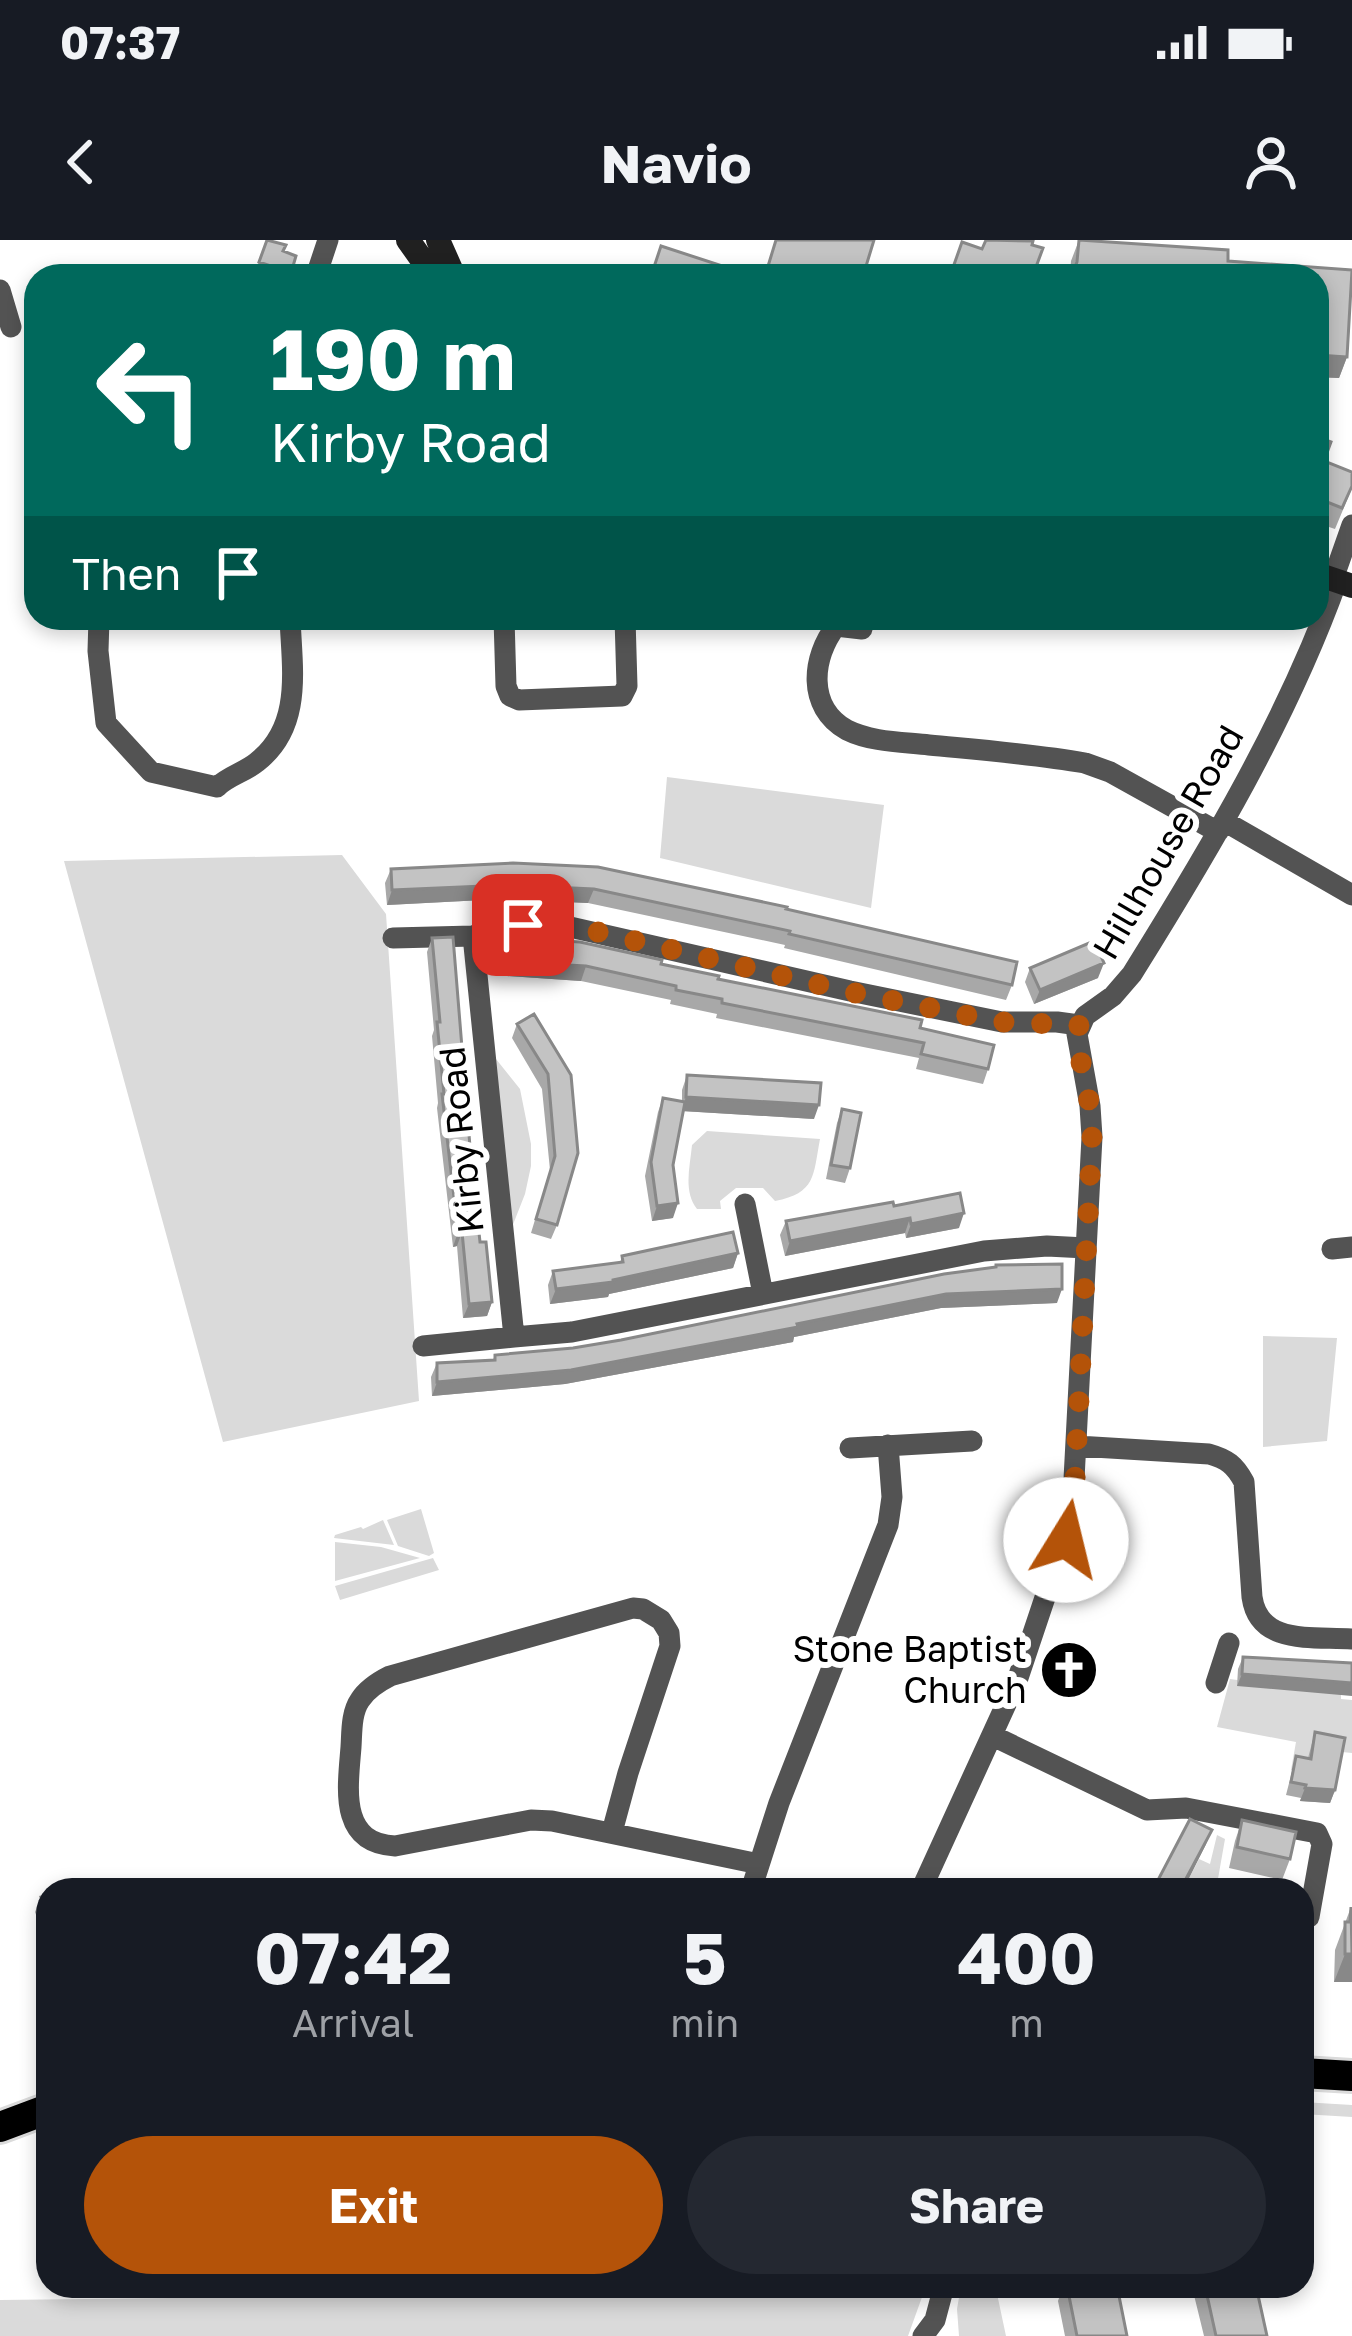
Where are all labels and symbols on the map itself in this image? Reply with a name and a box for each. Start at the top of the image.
street label: Hillhouse Road [1083,717,1252,966]
pin [472,874,574,976]
street label: Kirby Road [429,1045,492,1235]
position arrow [1003,1477,1129,1603]
place label: Stone Baptist Church [793,1627,1027,1711]
church icon: Stone Baptist Church [1038,1639,1100,1701]

